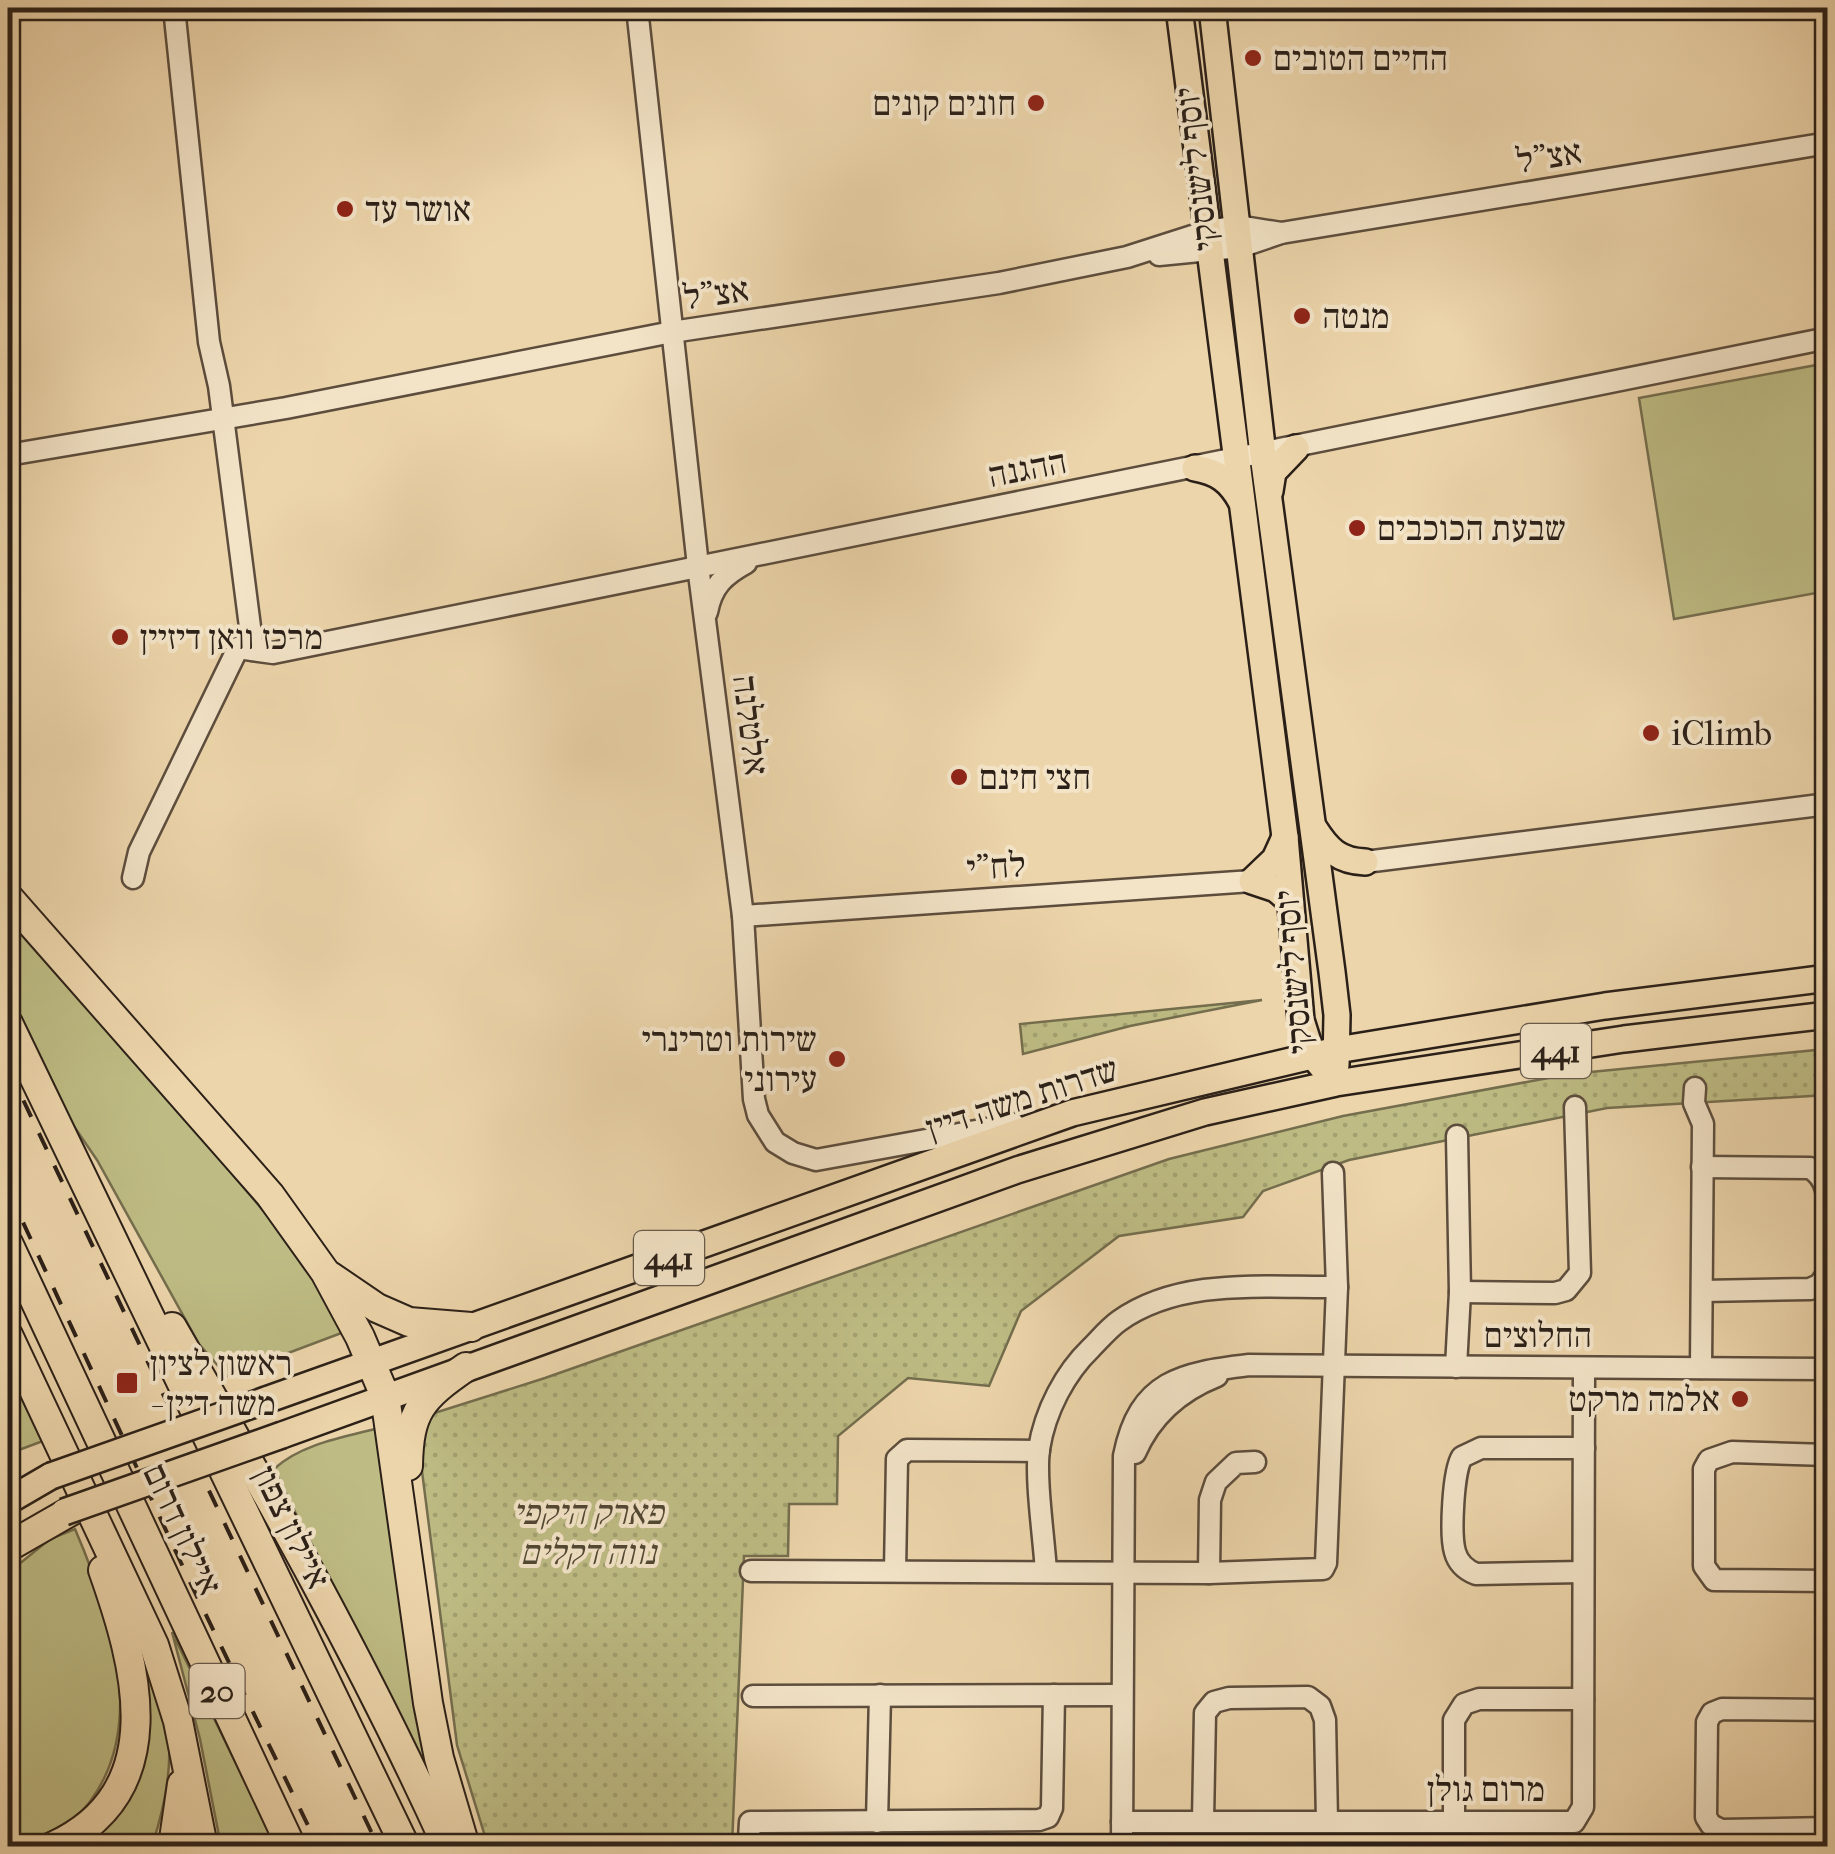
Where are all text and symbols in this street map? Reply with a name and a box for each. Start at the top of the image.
place label: החיים הטובים [1273,38,1448,79]
marker: החיים הטובים [1242,47,1264,69]
place label: חונים קונים [873,83,1016,124]
street label: יוסף לישנסקי [1166,85,1227,253]
marker: חונים קונים [1025,92,1047,114]
street label: אצ"ל [1513,131,1585,182]
place label: אושר עד [365,189,471,230]
marker: אושר עד [334,198,356,220]
street label: אצ"ל [681,269,752,318]
place label: מנטה [1322,296,1390,337]
marker: מנטה [1291,305,1313,327]
street label: ההגנה [984,441,1070,496]
place label: שבעת הכוכבים [1377,508,1566,549]
marker: שבעת הכוכבים [1346,517,1368,539]
place label: מרכז וואן דיזיין [140,617,323,658]
marker: מרכז וואן דיזיין [109,626,131,648]
street label: אלטלנה [724,672,777,778]
place label: iClimb [1671,713,1772,754]
marker: iClimb [1640,722,1662,744]
place label: חצי חינם [979,757,1091,798]
marker: חצי חינם [948,766,970,788]
street label: לח"י [965,844,1027,889]
street label: יוסף לישנסקי [1266,888,1321,1056]
place label: שירות וטרינרי עירוני [642,1019,817,1100]
road number: 441 [1521,1024,1591,1078]
marker: שירות וטרינרי עירוני [826,1048,848,1070]
street label: שדרות משה דיין [921,1048,1123,1149]
road number: 441 [634,1231,704,1285]
street label: החלוצים [1484,1315,1592,1356]
place label: ראשון לציון - משה דיין [150,1343,292,1424]
marker: ראשון לציון - משה דיין [114,1370,140,1396]
place label: אלמה מרקט [1568,1379,1720,1420]
marker: אלמה מרקט [1729,1388,1751,1410]
street label: איילון דרום [134,1457,231,1601]
street label: איילון צפון [244,1459,339,1595]
park label: פארק היקפי נווה דקלים [513,1492,666,1573]
road number: 20 [190,1664,244,1718]
street label: מרום גולן [1427,1769,1545,1810]

